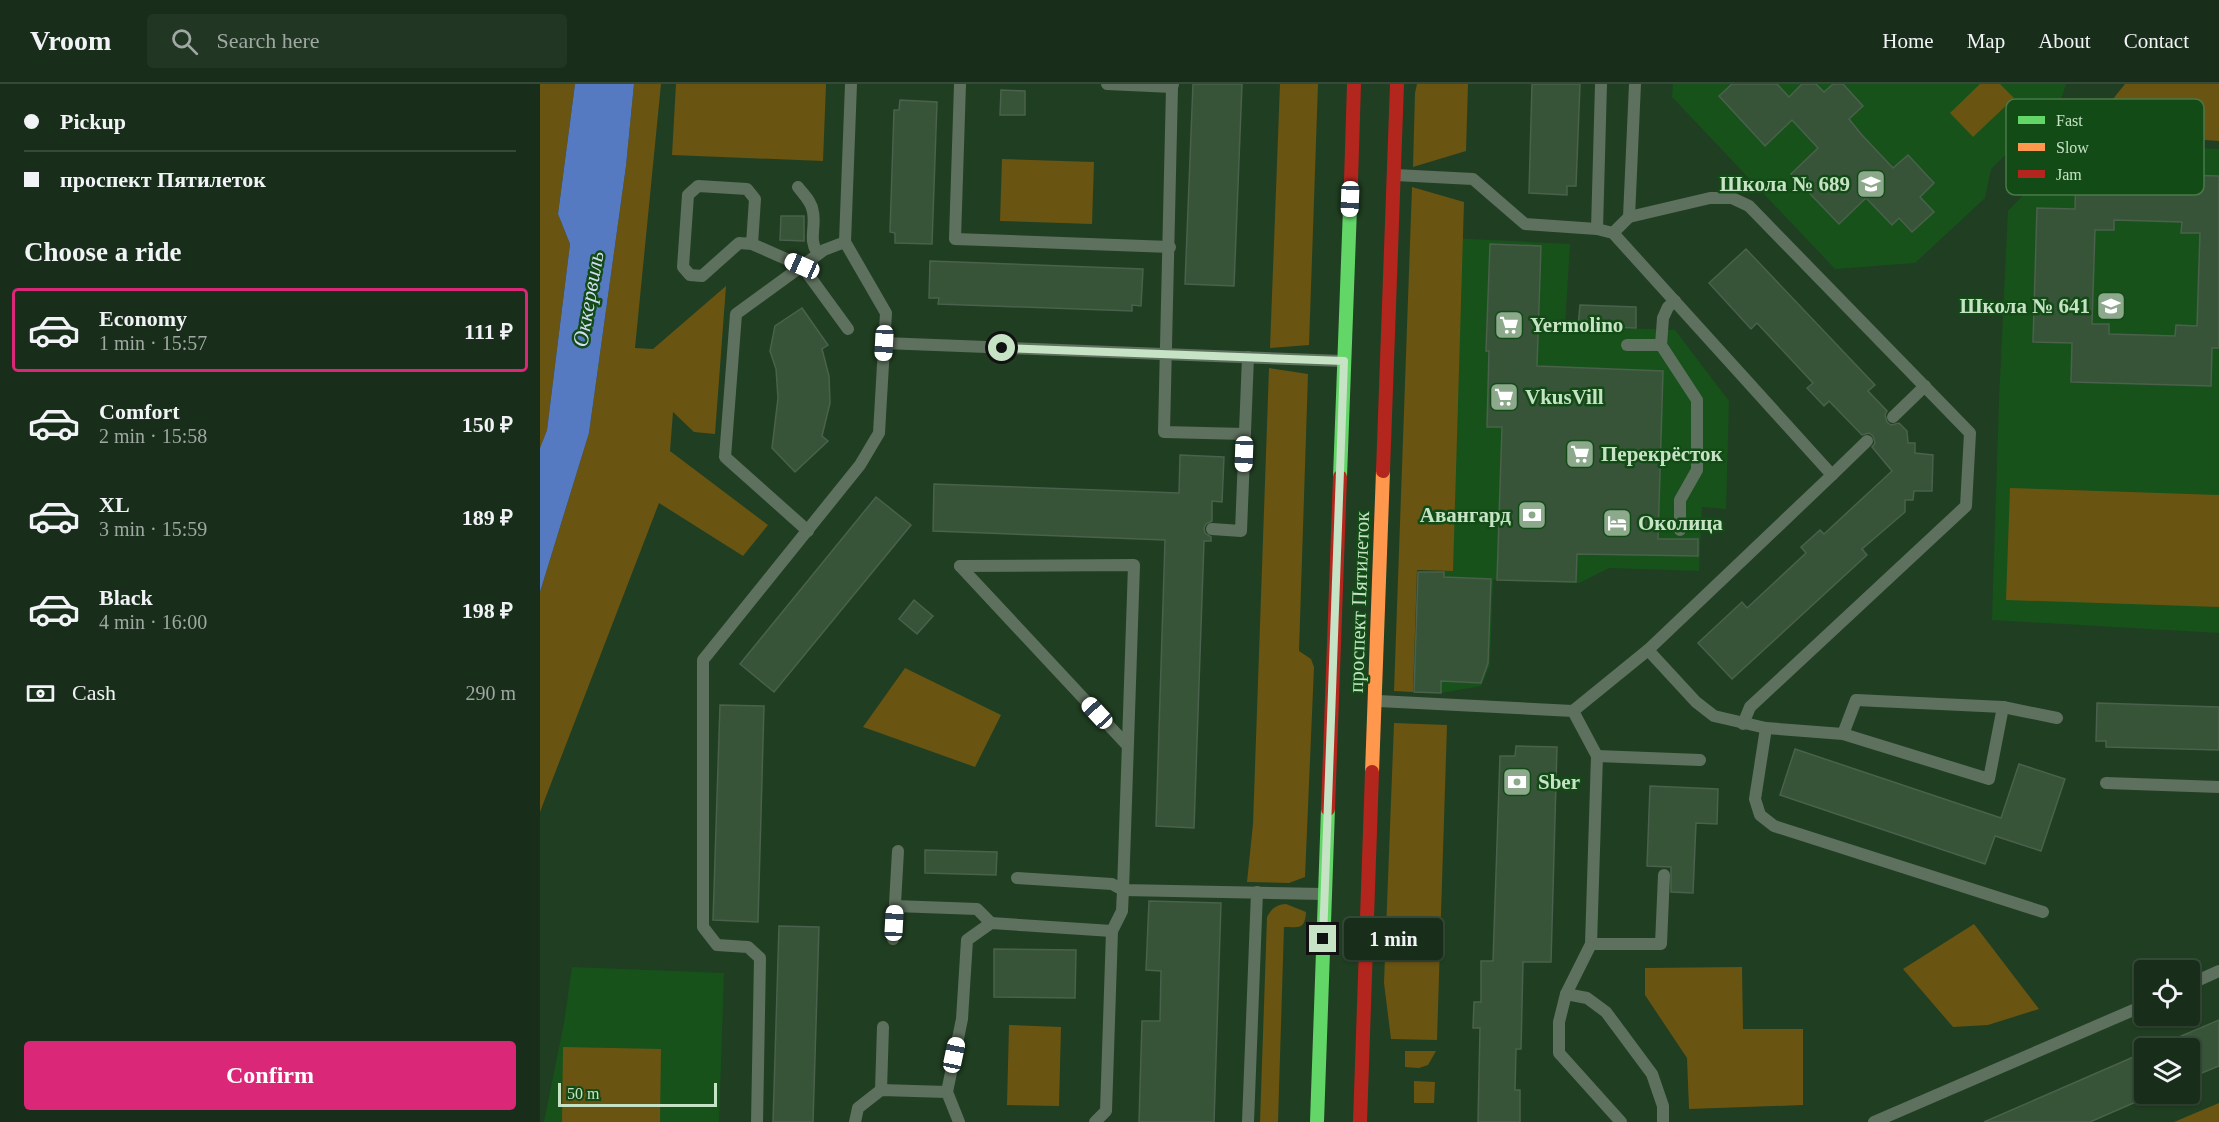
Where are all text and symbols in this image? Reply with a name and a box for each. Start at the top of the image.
search box [147,14,567,68]
text: Vroom [30,25,111,56]
icon: search [168,25,201,58]
text: Search here [216,28,320,53]
text: Home [1882,29,1934,53]
text: Map [1967,29,2005,53]
text: About [2038,29,2091,53]
text: Contact [2124,29,2189,53]
legend [2006,99,2204,195]
text: Pickup [60,109,126,134]
text: Fast [2056,112,2083,129]
text: Slow [2056,139,2089,156]
text: Jam [2056,166,2082,183]
text: проспект Пятилеток [60,167,266,192]
school or university icon: Школа № 689 [1855,168,1887,200]
place label: Школа № 689 [1720,172,1850,196]
car [1340,181,1360,217]
text: Choose a ride [24,237,182,267]
water label: Оккервиль [567,249,609,349]
car [782,250,822,282]
school or university icon: Школа № 641 [2095,290,2127,322]
place label: Школа № 641 [1960,294,2090,318]
icon: car [27,303,81,357]
text: Economy [99,306,187,331]
supermarket icon: Yermolino [1493,309,1525,341]
place label: Yermolino [1530,313,1623,337]
text: 111 ₽ [464,319,513,344]
car [874,325,894,361]
text: 1 min · 15:57 [99,332,207,354]
route start [988,334,1015,361]
supermarket icon: VkusVill [1488,381,1520,413]
place label: VkusVill [1525,385,1604,409]
icon: car [27,396,81,450]
text: Comfort [99,399,180,424]
text: 150 ₽ [462,412,513,437]
text: 2 min · 15:58 [99,425,207,447]
car [1234,436,1254,472]
supermarket icon: Перекрёсток [1564,438,1596,470]
place label: Перекрёсток [1601,442,1724,466]
icon: car [27,489,81,543]
text: XL [99,492,130,517]
bank icon: Авангард [1516,499,1548,531]
place label: Авангард [1420,503,1511,527]
text: 189 ₽ [462,505,513,530]
hotel icon: Околица [1601,507,1633,539]
street label: проспект Пятилеток [1344,510,1374,693]
place label: Околица [1638,511,1723,535]
text: 3 min · 15:59 [99,518,207,540]
icon: car [27,582,81,636]
text: Black [99,585,153,610]
text: 198 ₽ [462,598,513,623]
text: 4 min · 16:00 [99,611,207,633]
icon: cash [24,677,57,710]
text: Cash [72,680,116,705]
text: 290 m [465,682,516,704]
car [1078,694,1116,732]
bank icon: Sber [1501,766,1533,798]
place label: Sber [1538,770,1580,794]
car [884,905,904,941]
callout: 1 min [1344,918,1443,960]
route end [1309,925,1336,952]
text: 1 min [1369,928,1418,950]
map controls [2134,960,2200,1104]
button: locate [2134,960,2200,1026]
car [941,1036,967,1074]
button: layers [2134,1038,2200,1104]
button: Confirm [24,1041,516,1110]
scale bar [558,1080,717,1108]
text: 50 m [567,1085,599,1102]

